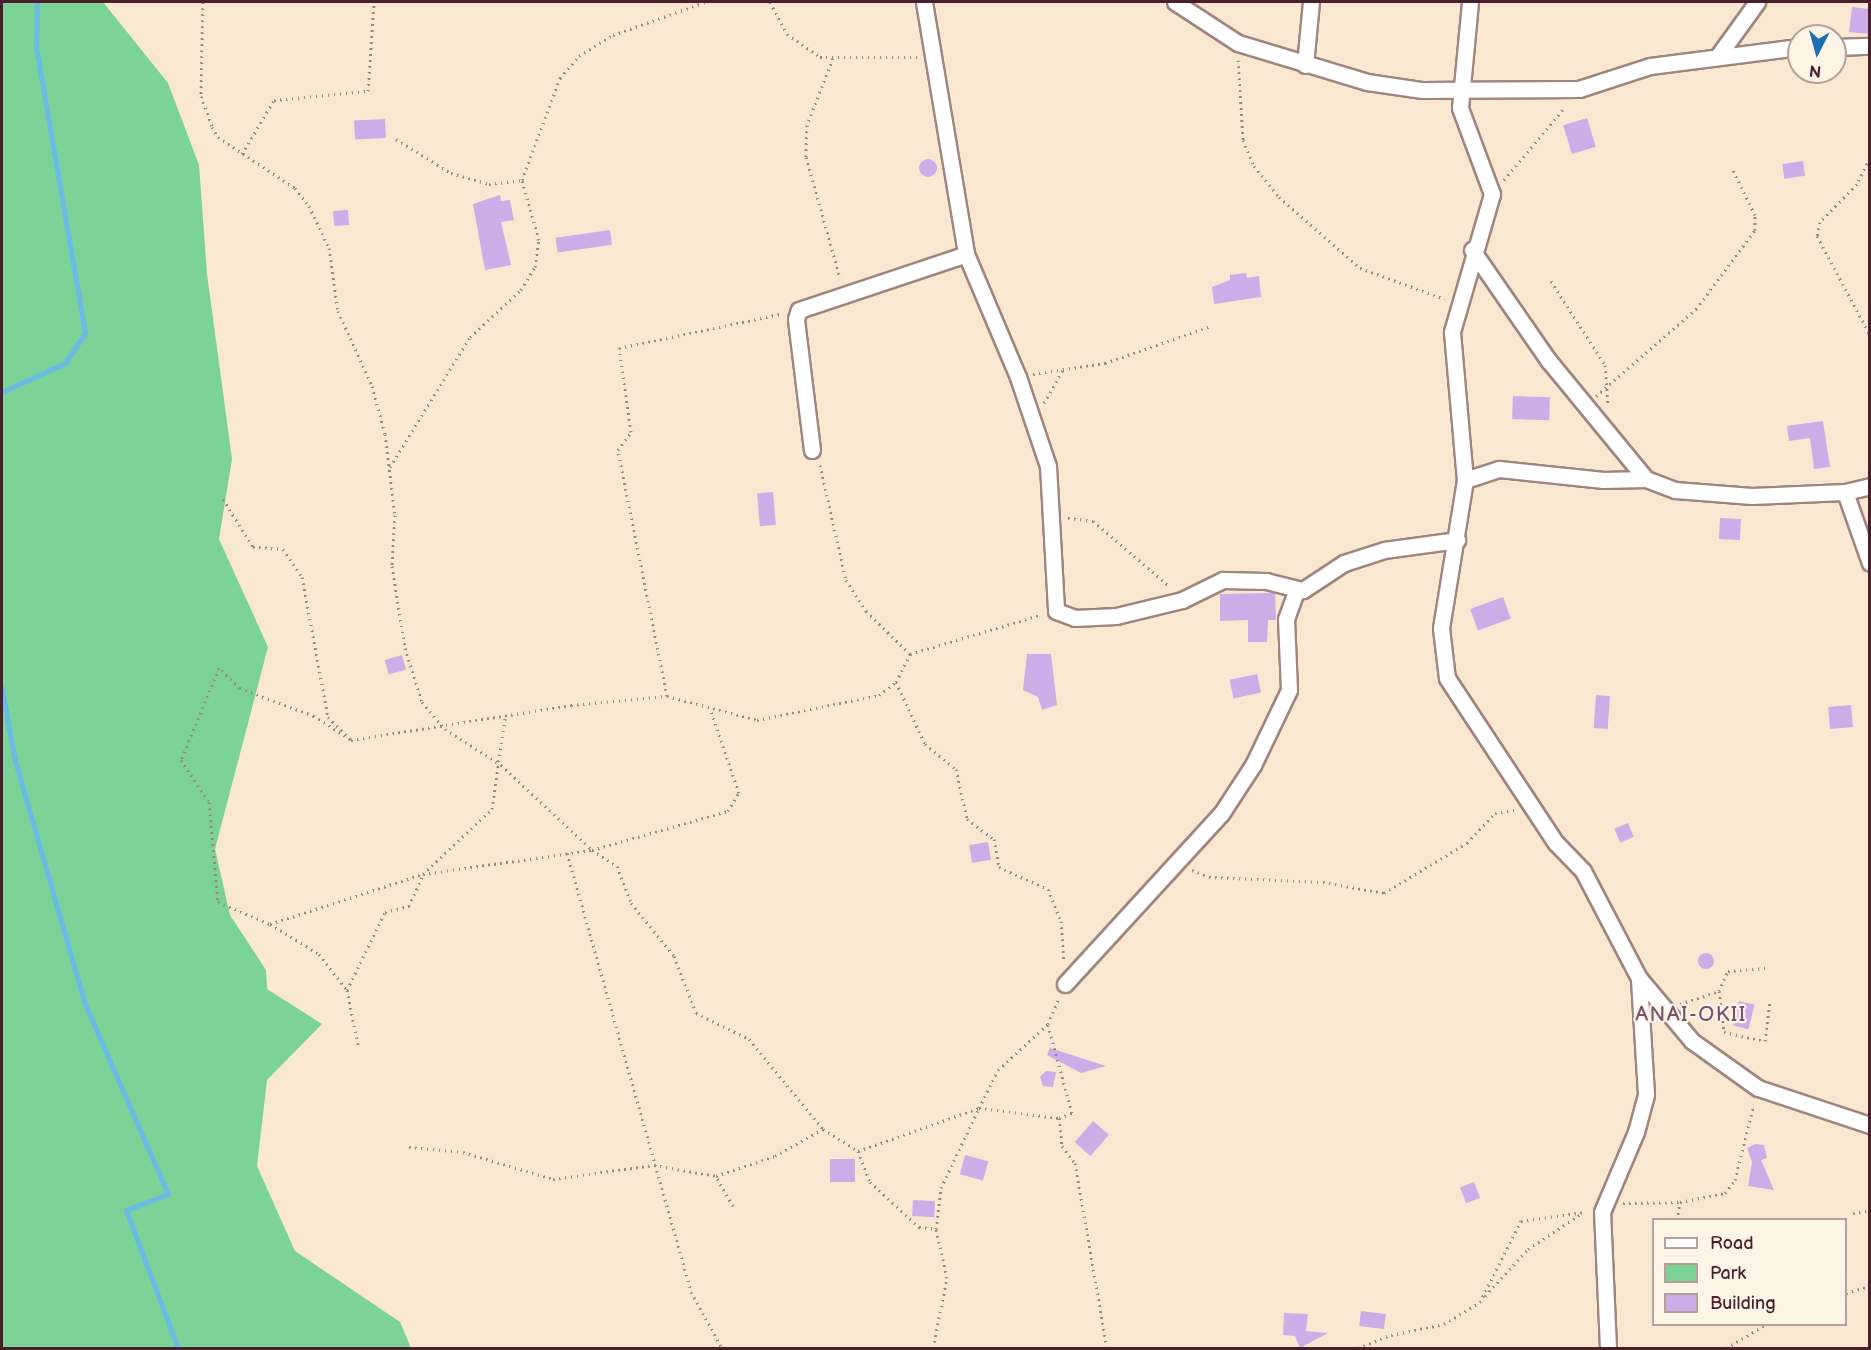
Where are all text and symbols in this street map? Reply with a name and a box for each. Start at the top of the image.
north arrow [1787,24,1847,84]
text: N [1808,60,1822,80]
district label: ANAI-OKII [1635,1002,1747,1028]
legend [1652,1218,1847,1326]
text: Road [1710,1233,1754,1254]
text: Park [1710,1263,1746,1284]
text: Building [1710,1293,1776,1314]

